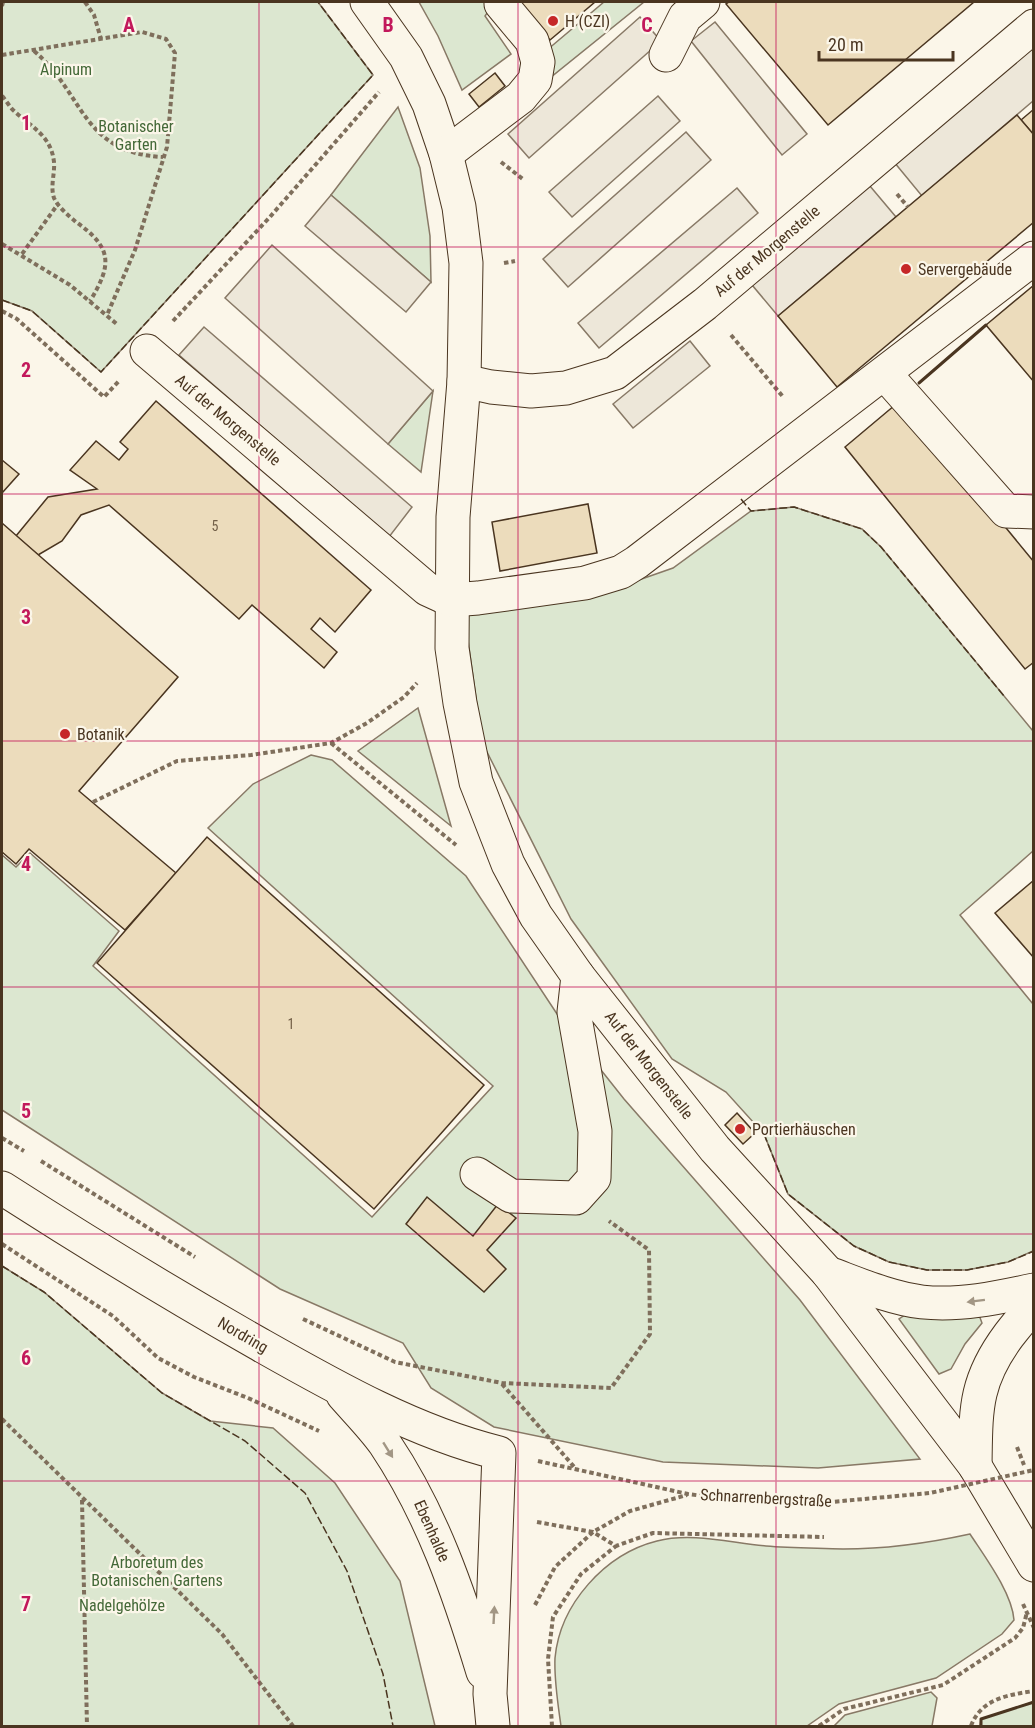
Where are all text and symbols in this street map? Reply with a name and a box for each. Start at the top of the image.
place label: H (CZI) [565,12,610,31]
text: A [123,13,135,37]
text: B [382,13,394,37]
text: C [641,13,653,37]
marker: H (CZI) [546,14,560,28]
scale bar [819,24,952,62]
text: 20 m [828,34,863,55]
park label: Alpinum [40,60,92,79]
text: 1 [21,111,31,135]
park label: Botanischer Garten [98,117,174,154]
street label: Auf der Morgenstelle [710,201,824,301]
place label: Servergebäude [918,260,1012,279]
marker: Servergebäude [899,262,913,276]
text: 2 [21,358,31,382]
street label: Auf der Morgenstelle [171,370,285,470]
house number: 5 [212,518,219,534]
text: 3 [21,605,31,629]
place label: Botanik [77,725,126,744]
marker: Botanik [58,727,72,741]
text: 4 [21,852,31,876]
street label: Auf der Morgenstelle [601,1007,697,1123]
house number: 1 [288,1016,294,1032]
text: 5 [21,1099,31,1123]
place label: Portierhäuschen [752,1120,856,1139]
marker: Portierhäuschen [733,1122,747,1136]
one-way arrow [966,1296,985,1305]
street label: Nordring [215,1313,271,1357]
text: 6 [21,1346,31,1370]
one-way arrow [382,1441,394,1457]
street label: Schnarrenbergstraße [700,1485,832,1511]
street label: Ebenhalde [410,1497,454,1565]
park label: Arboretum des Botanischen Gartens [91,1553,223,1590]
text: 7 [21,1592,31,1616]
park label: Nadelgehölze [79,1596,165,1615]
one-way arrow [489,1605,498,1624]

